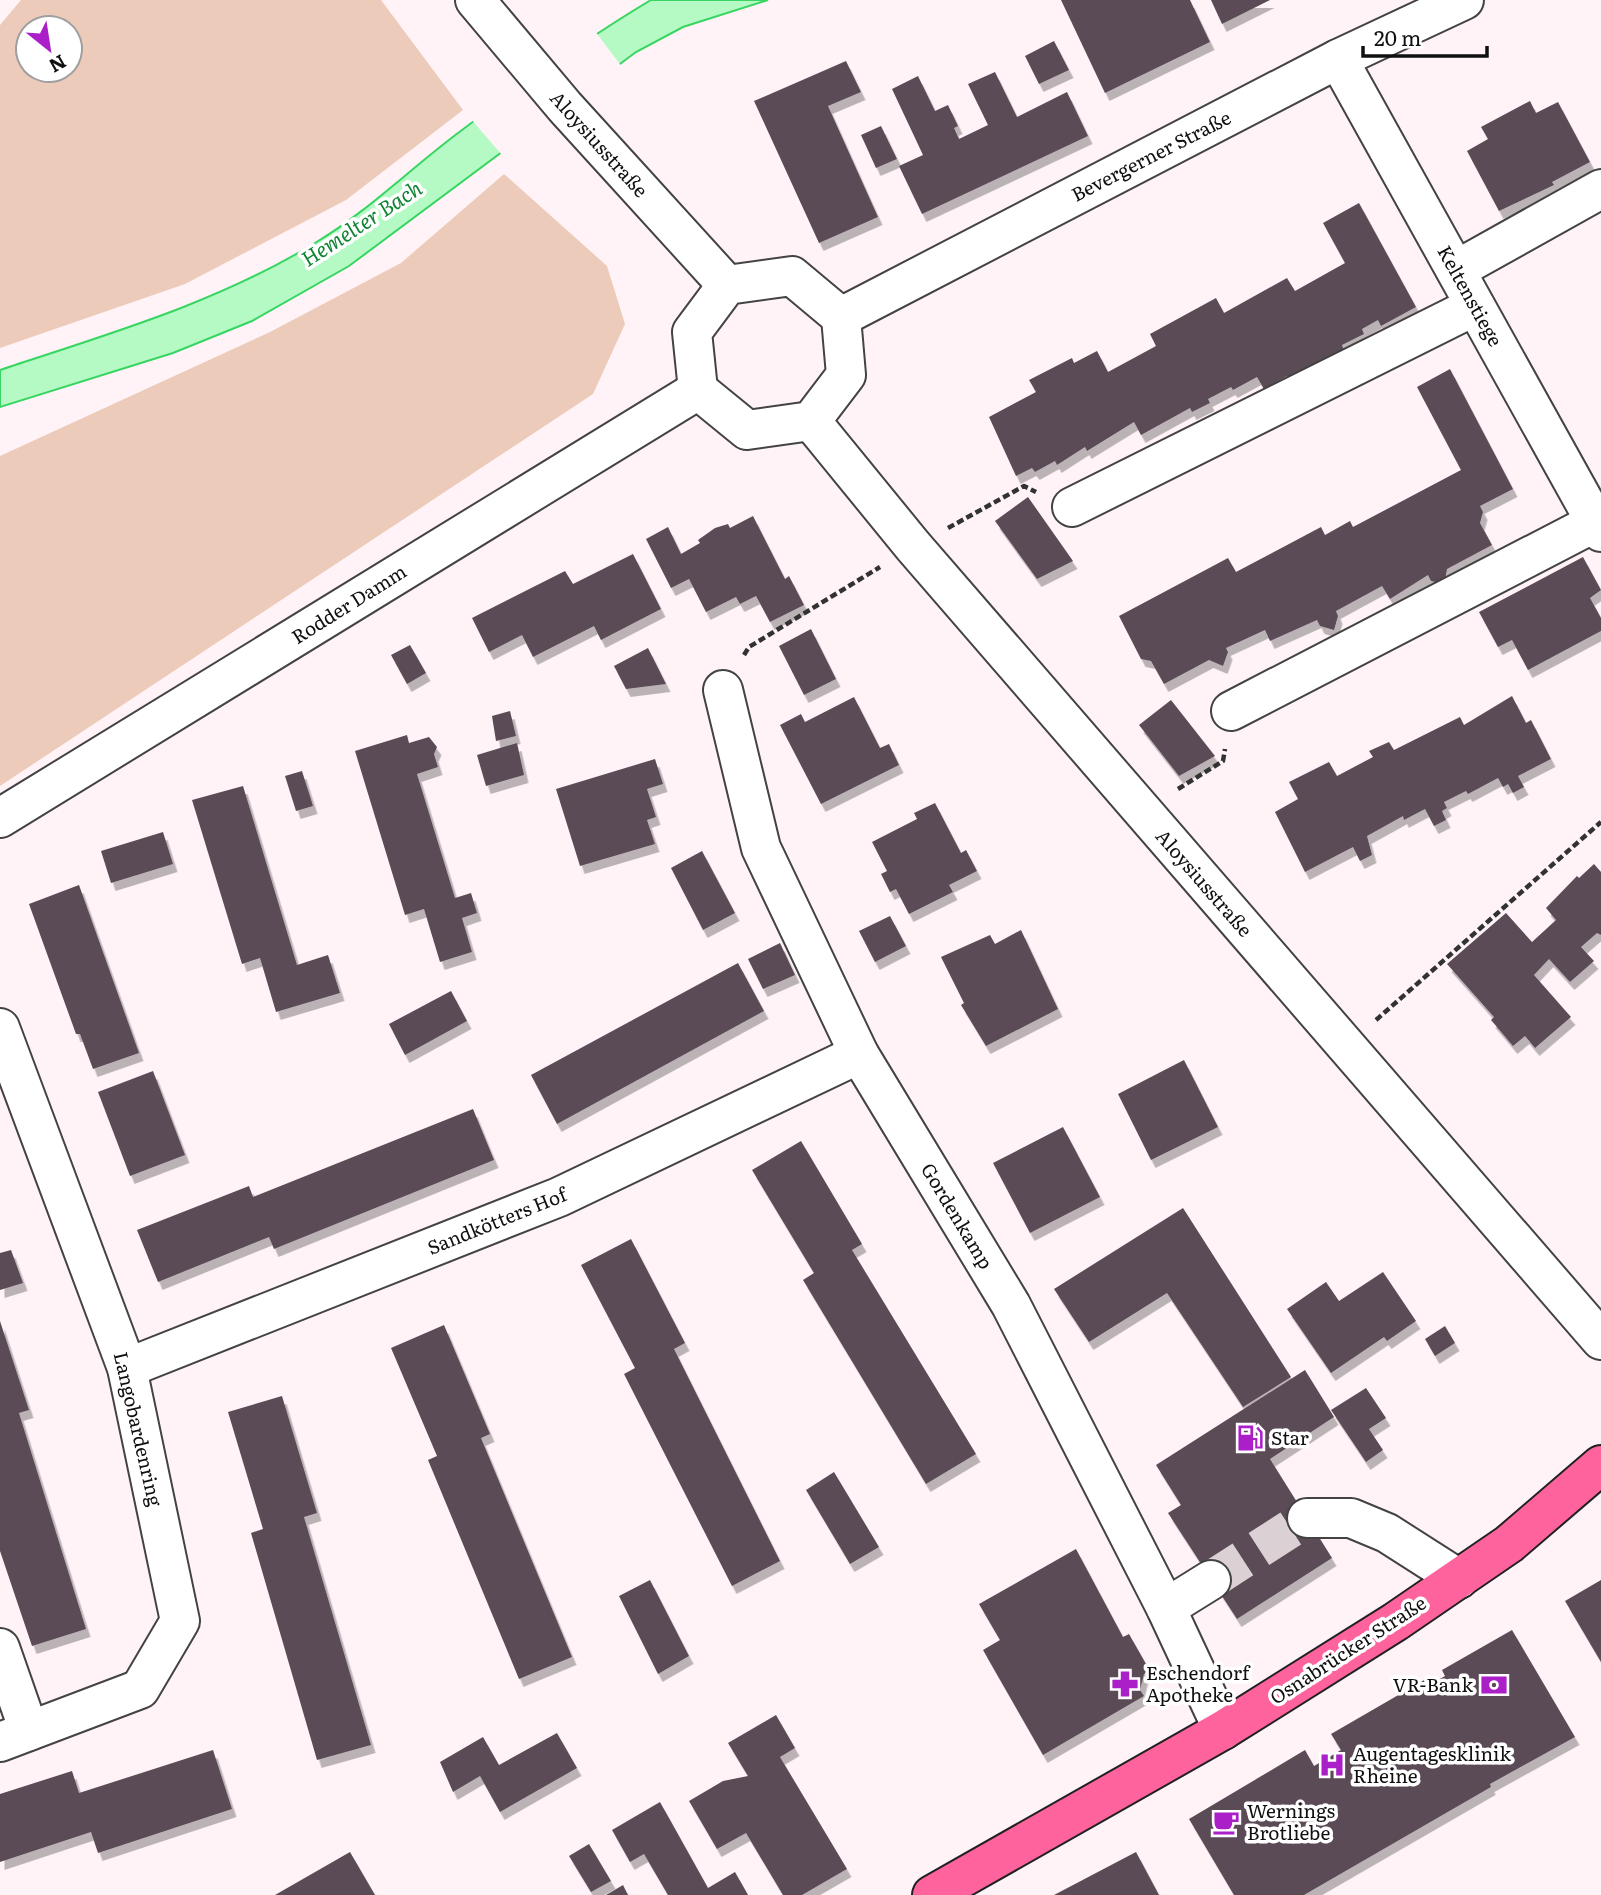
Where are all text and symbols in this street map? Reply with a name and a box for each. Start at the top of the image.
north arrow [14,14,84,84]
scale bar [1363,14,1487,58]
text: 20 m [1374,21,1421,52]
text: N [44,48,72,81]
street label: Aloysiusstraße [544,84,655,203]
street label: Bevergerner Straße [1066,103,1235,207]
water label: Hemelter Bach [294,171,428,273]
street label: Keltenstiege [1432,240,1510,351]
street label: Rodder Damm [286,557,411,650]
street label: Aloysiusstraße [1150,822,1260,942]
street label: Gordenkamp [915,1157,1001,1274]
street label: Sandkötters Hof [423,1179,572,1261]
street label: Langobardenring [108,1349,170,1509]
fuel station icon: Star [1235,1423,1265,1453]
place label: Star [1271,1423,1309,1451]
street label: Osnabrücker Straße [1264,1588,1431,1710]
place label: Eschendorf Apotheke [1146,1658,1251,1708]
pharmacy icon: Eschendorf Apotheke [1110,1669,1140,1699]
place label: VR-Bank [1393,1670,1473,1698]
bank icon: VR-Bank [1479,1670,1509,1700]
place label: Augentagesklinik Rheine [1353,1739,1511,1789]
hospital icon: Augentagesklinik Rheine [1317,1750,1347,1780]
place label: Wernings Brotliebe [1247,1796,1335,1846]
cafe icon: Wernings Brotliebe [1211,1807,1241,1837]

